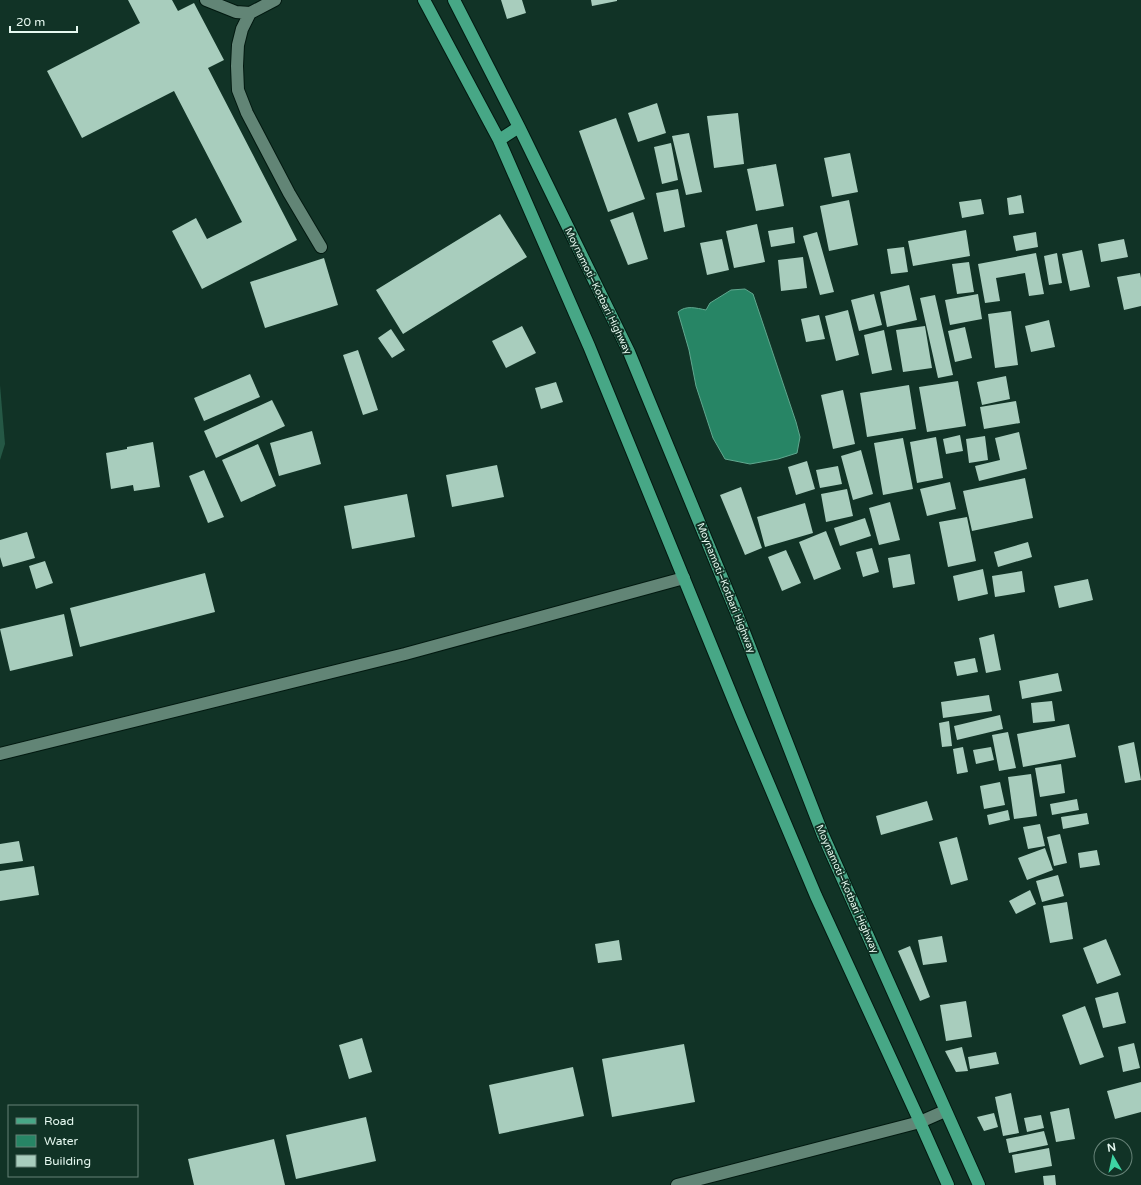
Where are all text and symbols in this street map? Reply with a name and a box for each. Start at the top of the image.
scale bar [10,8,77,34]
text: 20 m [16,15,45,29]
street label: Moynamoti–Kotbari Highway [562,226,634,357]
street label: Moynamoti–Kotbari Highway [694,521,758,655]
street label: Moynamoti–Kotbari Highway [813,823,881,956]
legend [8,1105,138,1177]
text: Road [44,1114,74,1128]
text: Water [44,1134,79,1148]
north arrow [1093,1137,1133,1177]
text: N [1106,1141,1117,1155]
text: Building [44,1154,91,1168]

